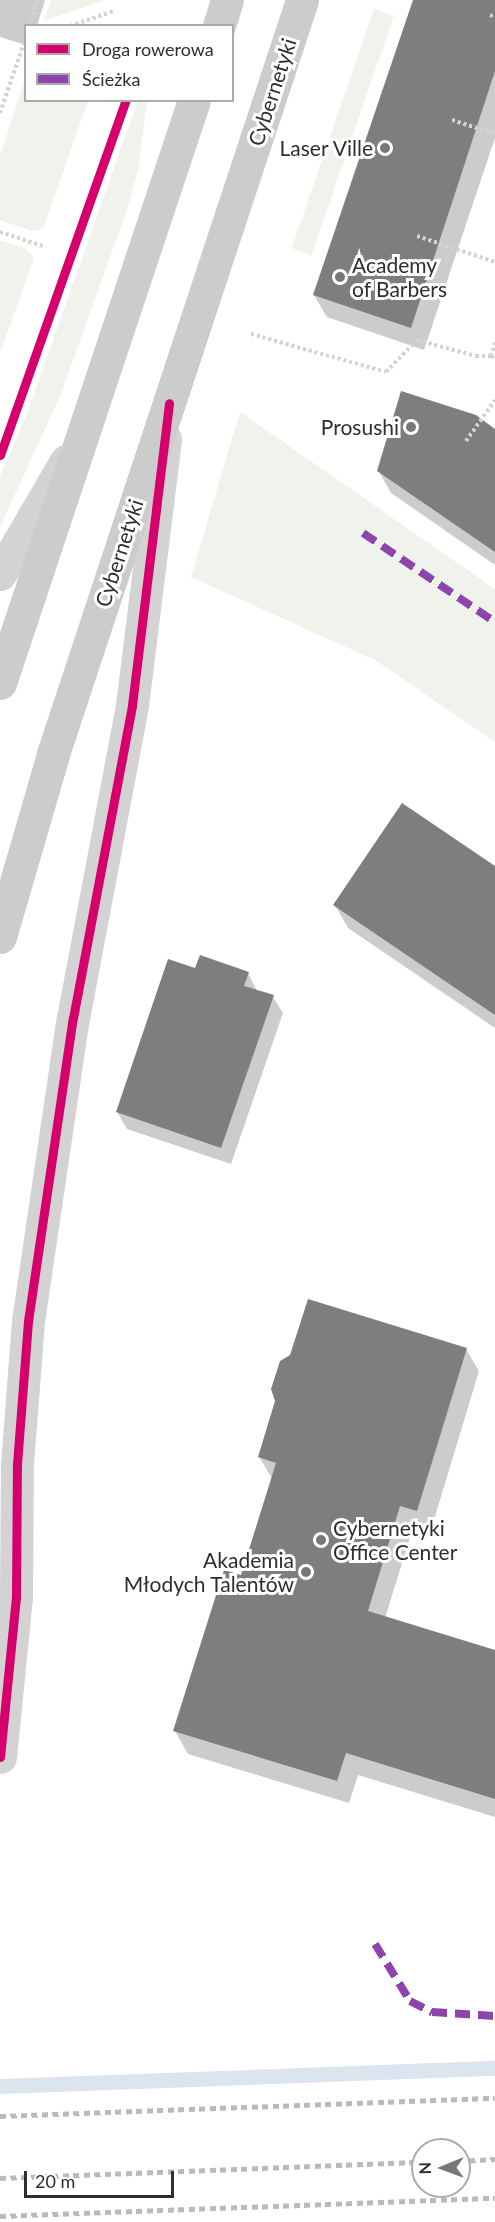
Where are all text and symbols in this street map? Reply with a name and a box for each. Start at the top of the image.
legend [24,24,234,102]
street label: Cybernetyki [243,35,301,149]
text: Droga rowerowa [82,38,214,60]
text: Ścieżka [82,68,140,90]
place label: Laser Ville [278,135,373,161]
marker: Laser Ville [378,141,392,155]
place label: Academy of Barbers [352,252,447,302]
marker: Academy of Barbers [333,270,347,284]
place label: Prosushi [321,414,399,440]
marker: Prosushi [404,420,418,434]
street label: Cybernetyki [90,496,148,610]
place label: Cybernetyki Office Center [333,1515,457,1565]
marker: Cybernetyki Office Center [314,1533,328,1547]
place label: Akademia Młodych Talentów [123,1547,294,1597]
marker: Akademia Młodych Talentów [299,1565,313,1579]
north arrow [411,2138,471,2198]
scale bar [27,2159,177,2197]
text: N [415,2162,434,2175]
text: 20 m [35,2170,75,2192]

